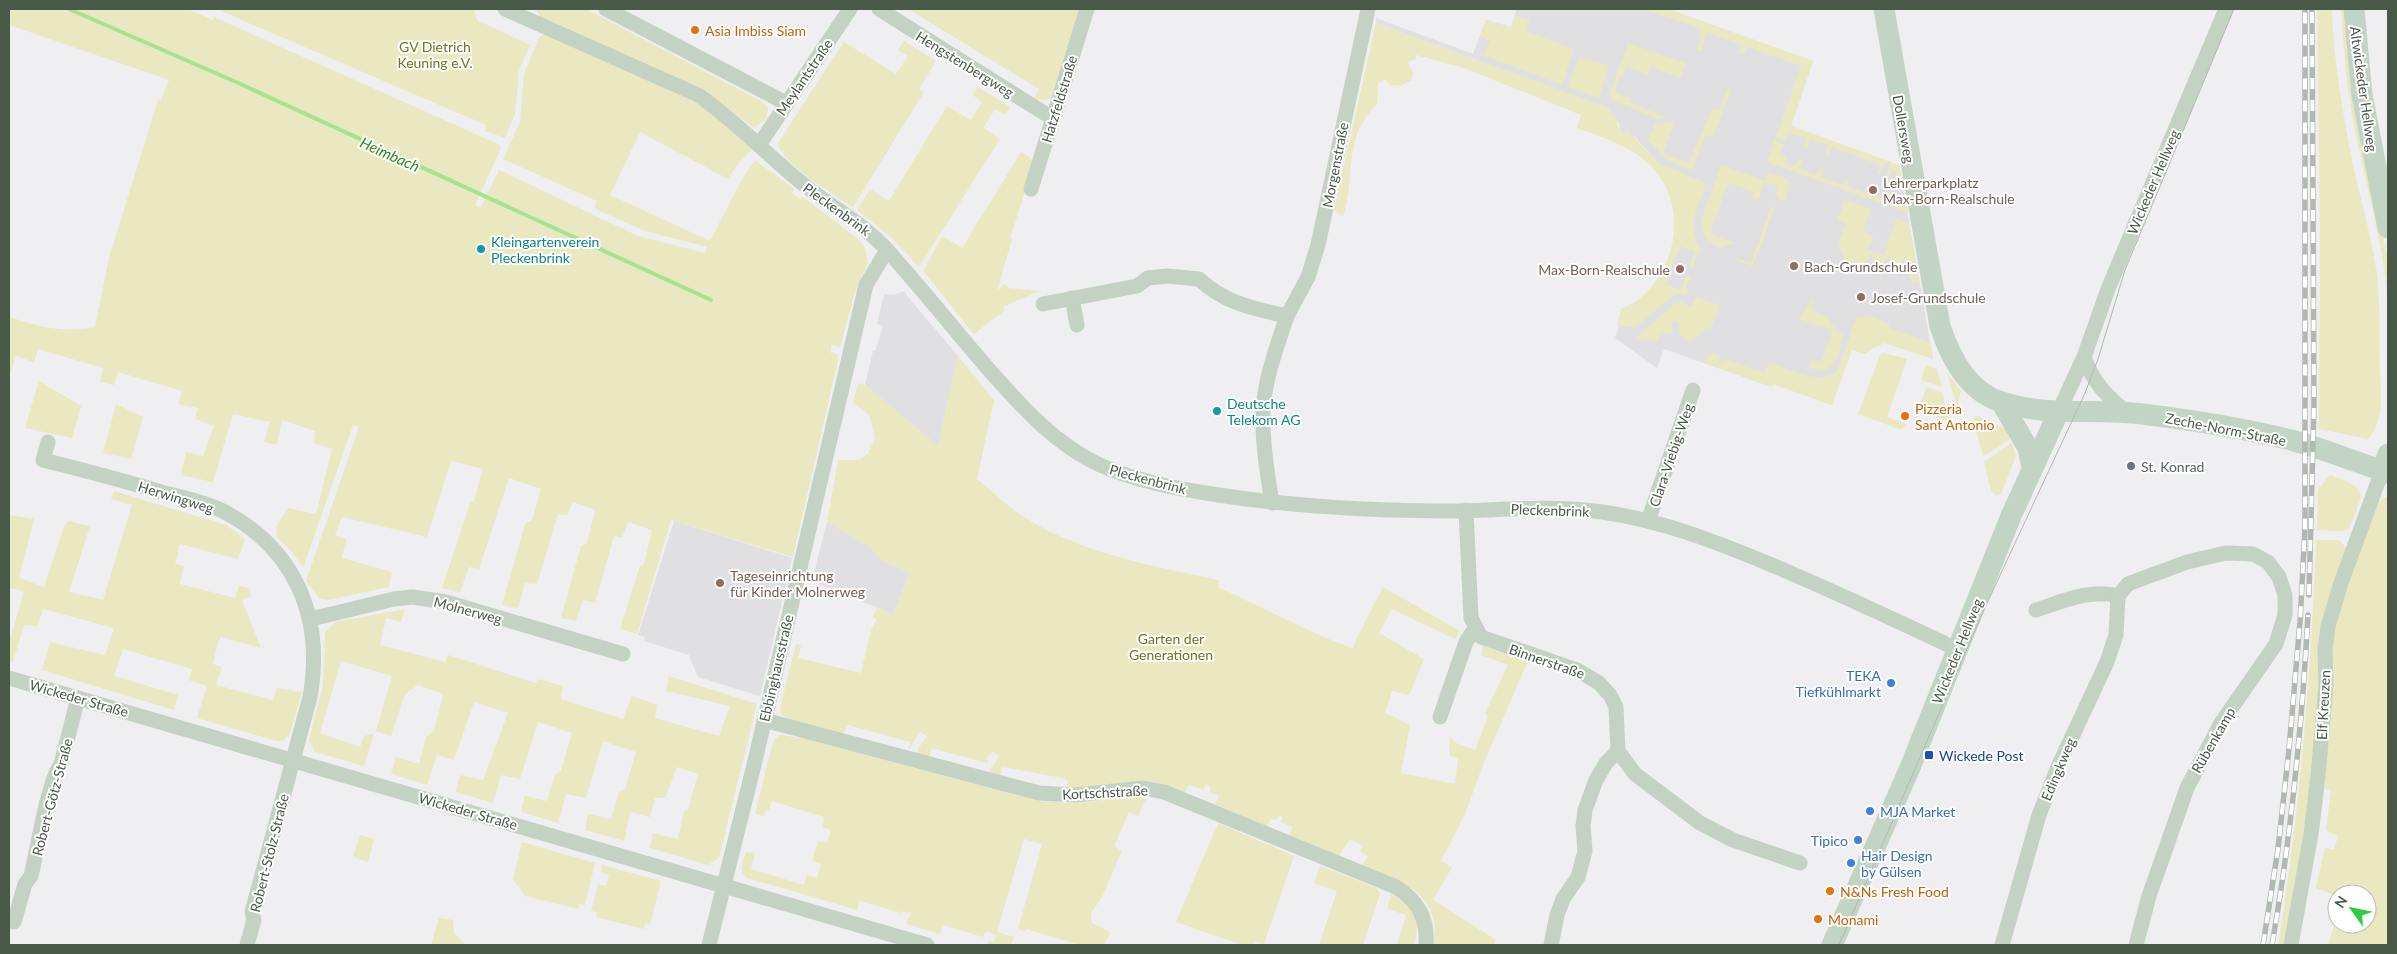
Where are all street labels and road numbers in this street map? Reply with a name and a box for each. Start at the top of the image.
street label: Altwickeder Hellweg [2347,25,2381,153]
street label: Hengstenbergweg [913,27,1017,101]
street label: Meylantstraße [772,35,836,119]
street label: Hatzfeldstraße [1038,53,1080,145]
street label: Dollersweg [1890,93,1918,165]
street label: Morgenstraße [1318,121,1352,209]
street label: Wickeder Hellweg [2123,127,2183,237]
street label: Pleckenbrink [800,179,875,240]
street label: Clara-Viebig-Weg [1645,401,1697,509]
street label: Zeche-Norm-Straße [2164,409,2288,449]
street label: Pleckenbrink [1108,461,1189,498]
street label: Herwingweg [136,477,216,517]
street label: Pleckenbrink [1510,500,1591,520]
street label: Molnerweg [432,593,504,627]
street label: Wickeder Hellweg [1928,596,1986,706]
street label: Ebbinghausstraße [755,613,797,723]
street label: Binnerstraße [1507,640,1587,682]
street label: Elf Kreuzen [2313,669,2333,741]
street label: Wickeder Straße [28,676,130,720]
street label: Rübenkamp [2187,704,2239,776]
street label: Edingkweg [2037,735,2079,803]
street label: Robert-Götz-Straße [28,736,76,858]
street label: Kortschstraße [1062,781,1148,803]
street label: Wickeder Straße [417,789,519,833]
street label: Robert-Stolz-Straße [246,792,292,914]

